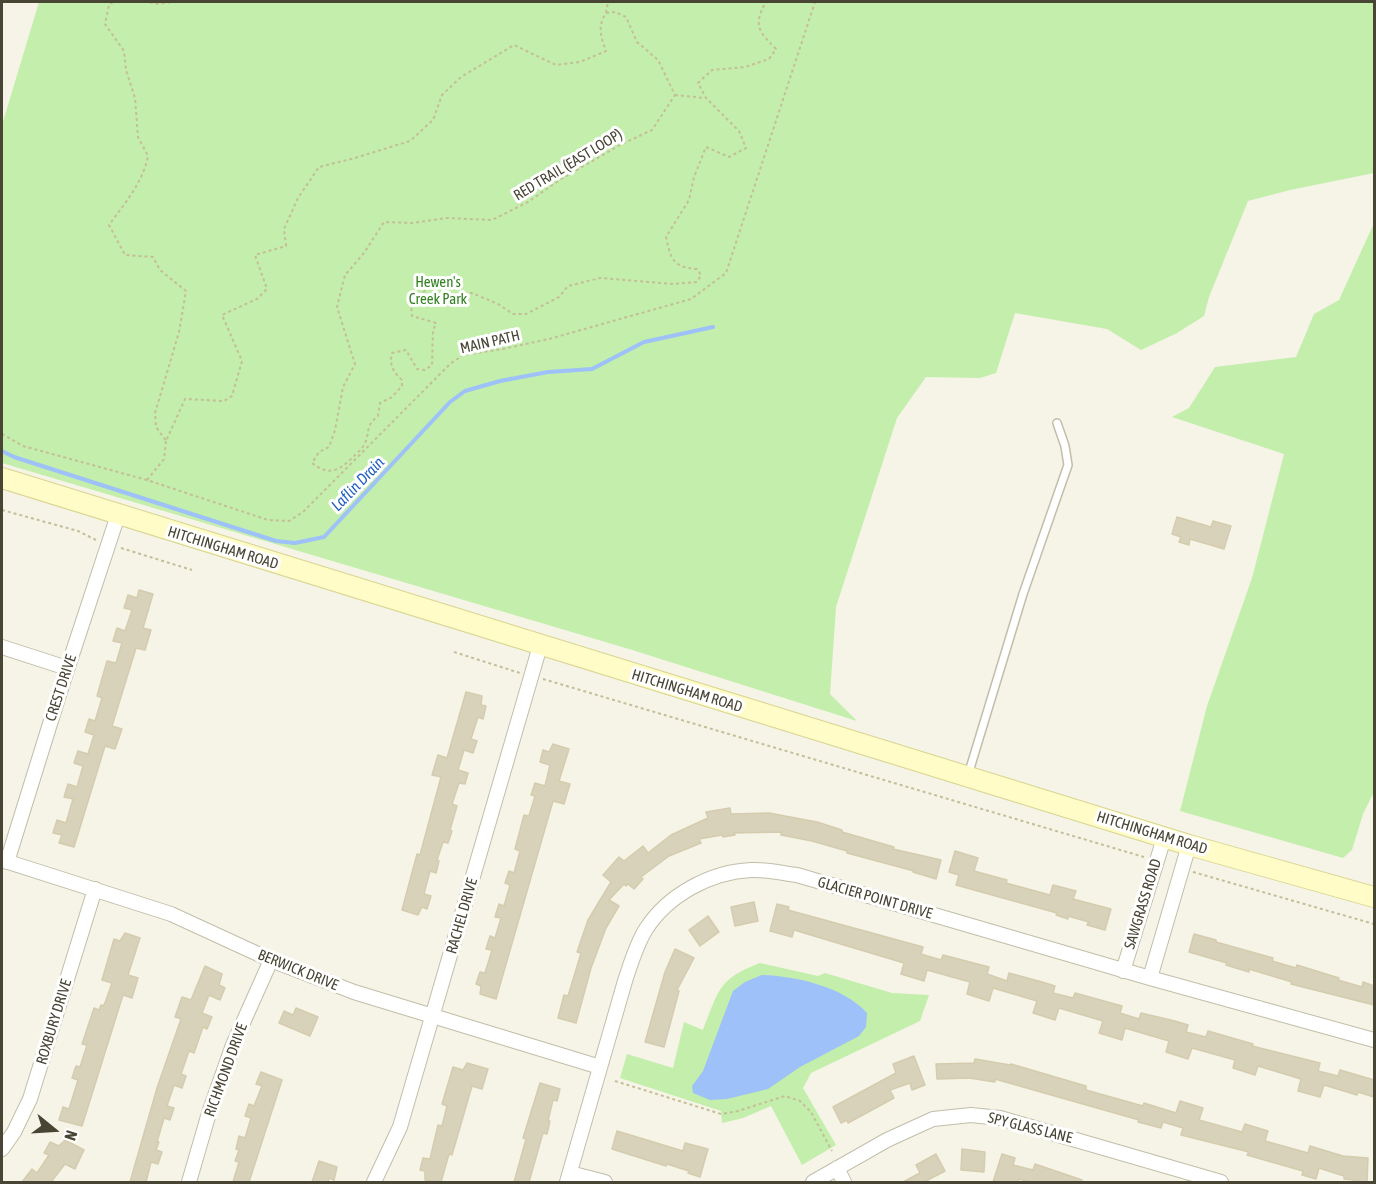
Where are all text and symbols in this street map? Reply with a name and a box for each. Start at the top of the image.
street label: RED TRAIL (EAST LOOP) [510,125,626,205]
park label: Hewen's Creek Park [409,273,467,308]
street label: MAIN PATH [458,326,522,358]
water label: Laflin Drain [327,453,389,515]
street label: HITCHINGHAM ROAD [165,523,281,573]
street label: CREST DRIVE [42,652,80,724]
street label: HITCHINGHAM ROAD [629,666,745,716]
street label: HITCHINGHAM ROAD [1094,808,1210,858]
street label: SAWGRASS ROAD [1121,857,1165,951]
street label: GLACIER POINT DRIVE [816,873,934,923]
street label: RACHEL DRIVE [443,876,481,956]
street label: BERWICK DRIVE [255,946,341,994]
street label: ROXBURY DRIVE [33,977,75,1067]
street label: RICHMOND DRIVE [201,1021,251,1119]
north arrow [24,1100,84,1160]
street label: SPY GLASS LANE [986,1109,1074,1147]
text: N [61,1128,81,1143]

